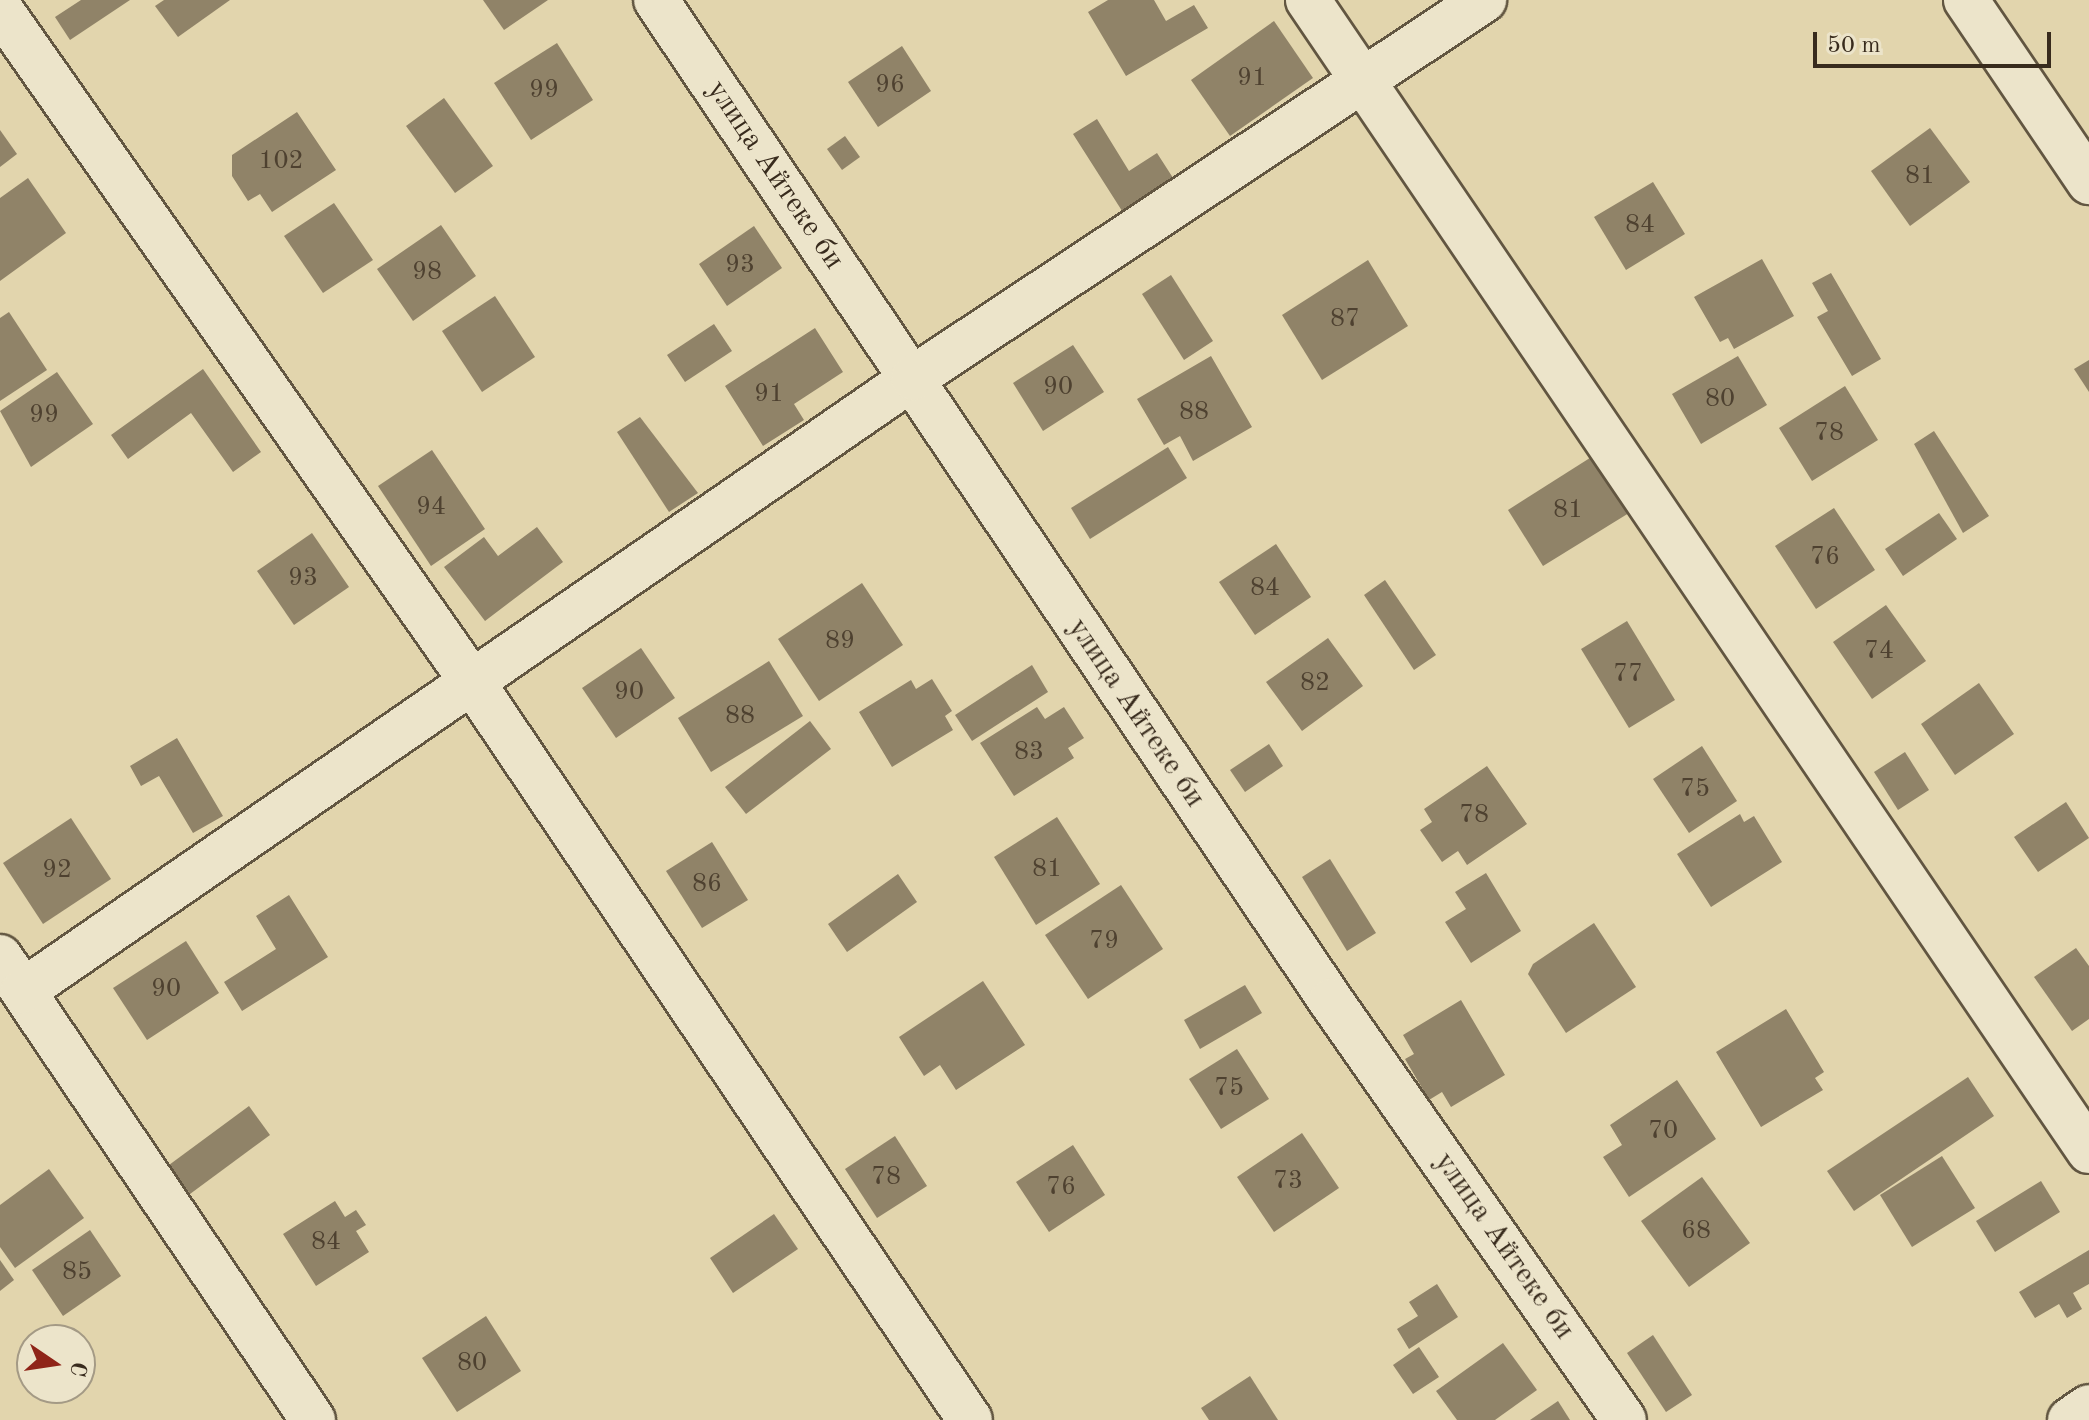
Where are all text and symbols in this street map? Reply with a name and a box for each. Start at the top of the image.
scale bar [1817,16,2055,66]
text: 50 m [1827,34,1881,58]
house number: 91 [1237,63,1267,95]
house number: 96 [875,70,905,102]
street label: улица Айтеке би [698,74,852,276]
house number: 99 [529,75,559,107]
house number: 102 [258,146,304,178]
house number: 81 [1905,161,1935,193]
house number: 84 [1625,210,1655,242]
house number: 93 [725,250,755,282]
house number: 98 [412,257,442,289]
house number: 87 [1330,304,1360,336]
house number: 90 [1043,372,1073,404]
house number: 91 [754,379,784,411]
house number: 80 [1705,384,1735,416]
house number: 88 [1179,397,1209,429]
house number: 99 [29,400,59,432]
house number: 78 [1814,418,1844,450]
house number: 94 [416,492,446,524]
house number: 81 [1553,495,1583,527]
house number: 76 [1810,542,1840,574]
house number: 93 [288,563,318,595]
house number: 84 [1250,573,1280,605]
street label: улица Айтеке би [1059,612,1213,814]
house number: 89 [825,626,855,658]
house number: 74 [1864,636,1894,668]
house number: 77 [1613,659,1643,691]
house number: 82 [1300,668,1330,700]
house number: 90 [614,677,644,709]
house number: 88 [725,701,755,733]
house number: 83 [1014,737,1044,769]
house number: 75 [1680,774,1710,806]
house number: 78 [1459,800,1489,832]
house number: 81 [1032,854,1062,886]
house number: 92 [42,855,72,887]
house number: 86 [692,869,722,901]
house number: 79 [1089,926,1119,958]
house number: 90 [151,974,181,1006]
house number: 75 [1214,1073,1244,1105]
house number: 70 [1648,1116,1678,1148]
street label: улица Айтеке би [1426,1145,1582,1347]
house number: 78 [871,1162,901,1194]
house number: 73 [1273,1166,1303,1198]
house number: 76 [1046,1172,1076,1204]
house number: 68 [1681,1216,1711,1248]
house number: 84 [311,1227,341,1259]
house number: 85 [62,1257,92,1289]
north arrow [16,1324,96,1404]
house number: 80 [457,1348,487,1380]
text: С [65,1359,90,1379]

